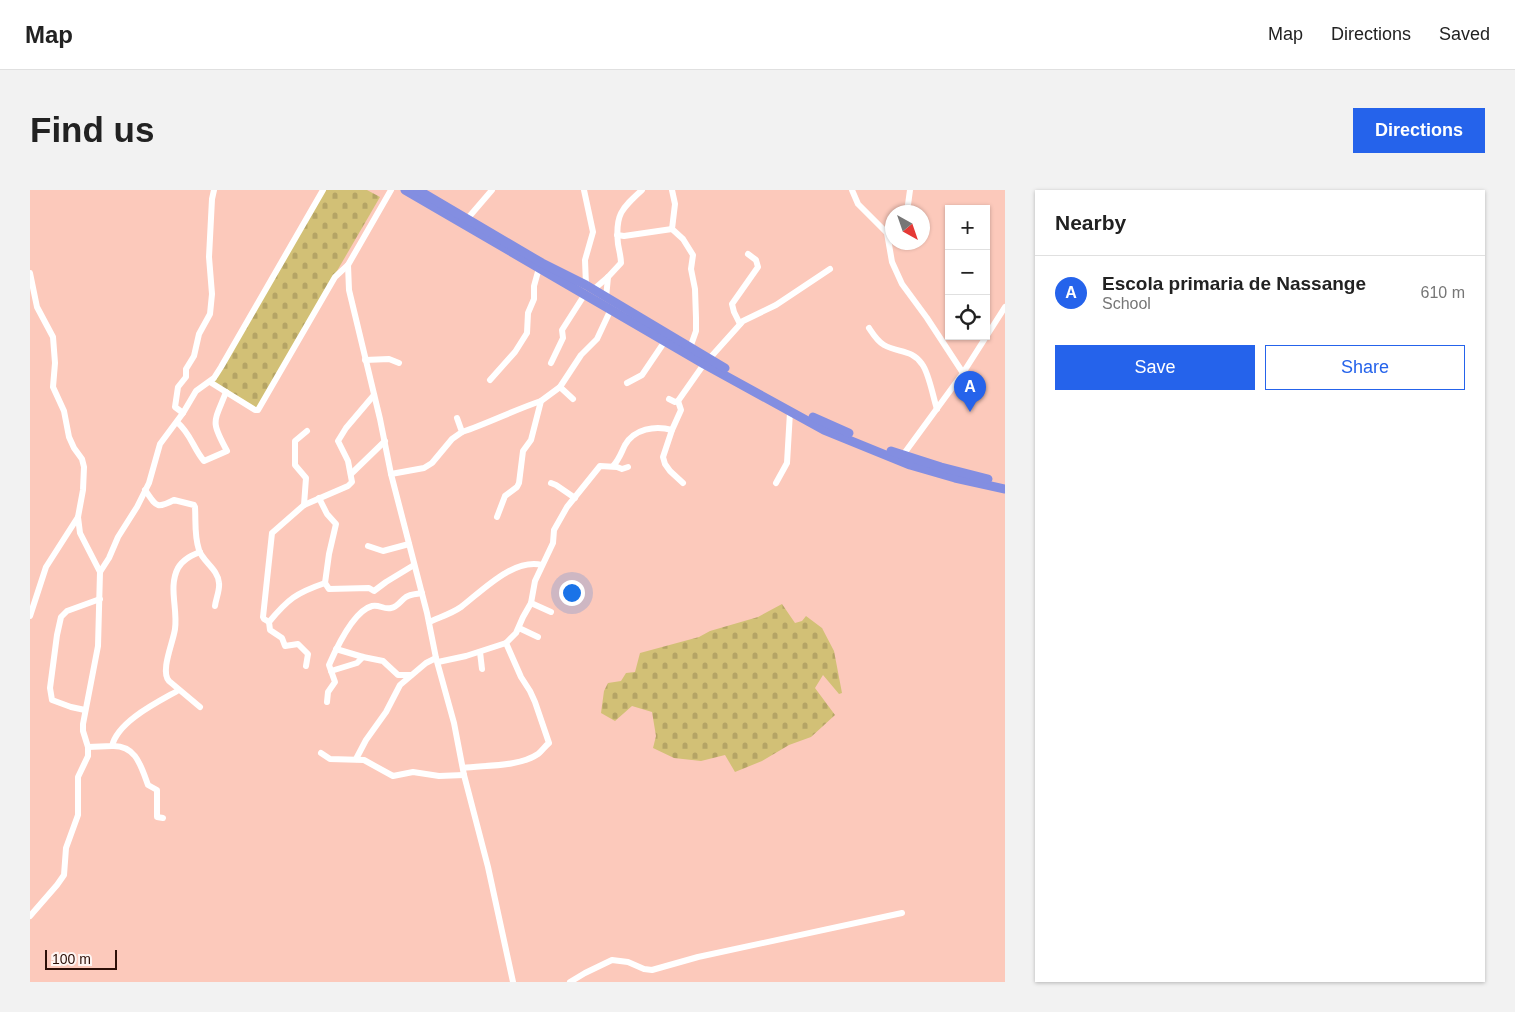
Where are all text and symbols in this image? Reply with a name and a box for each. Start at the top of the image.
text: Map [25,21,73,48]
text: Map [1268,24,1303,44]
text: Directions [1331,24,1411,44]
text: Saved [1439,24,1490,44]
button: Directions [1353,108,1485,153]
text: Find us [30,110,154,149]
north arrow [885,205,930,250]
map controls [945,205,990,340]
button: + [945,205,990,250]
text: Nearby [1055,211,1126,234]
button: − [945,250,990,295]
text: Escola primaria de Nassange [1102,273,1366,294]
text: A [1065,284,1077,301]
text: 610 m [1421,284,1465,301]
button: locate [945,295,990,340]
text: School [1102,295,1151,312]
button: Save [1055,345,1255,390]
button: Share [1265,345,1465,390]
pin: A [954,371,986,412]
your location [559,580,585,606]
scale bar [45,947,118,970]
text: 100 m [52,951,91,967]

